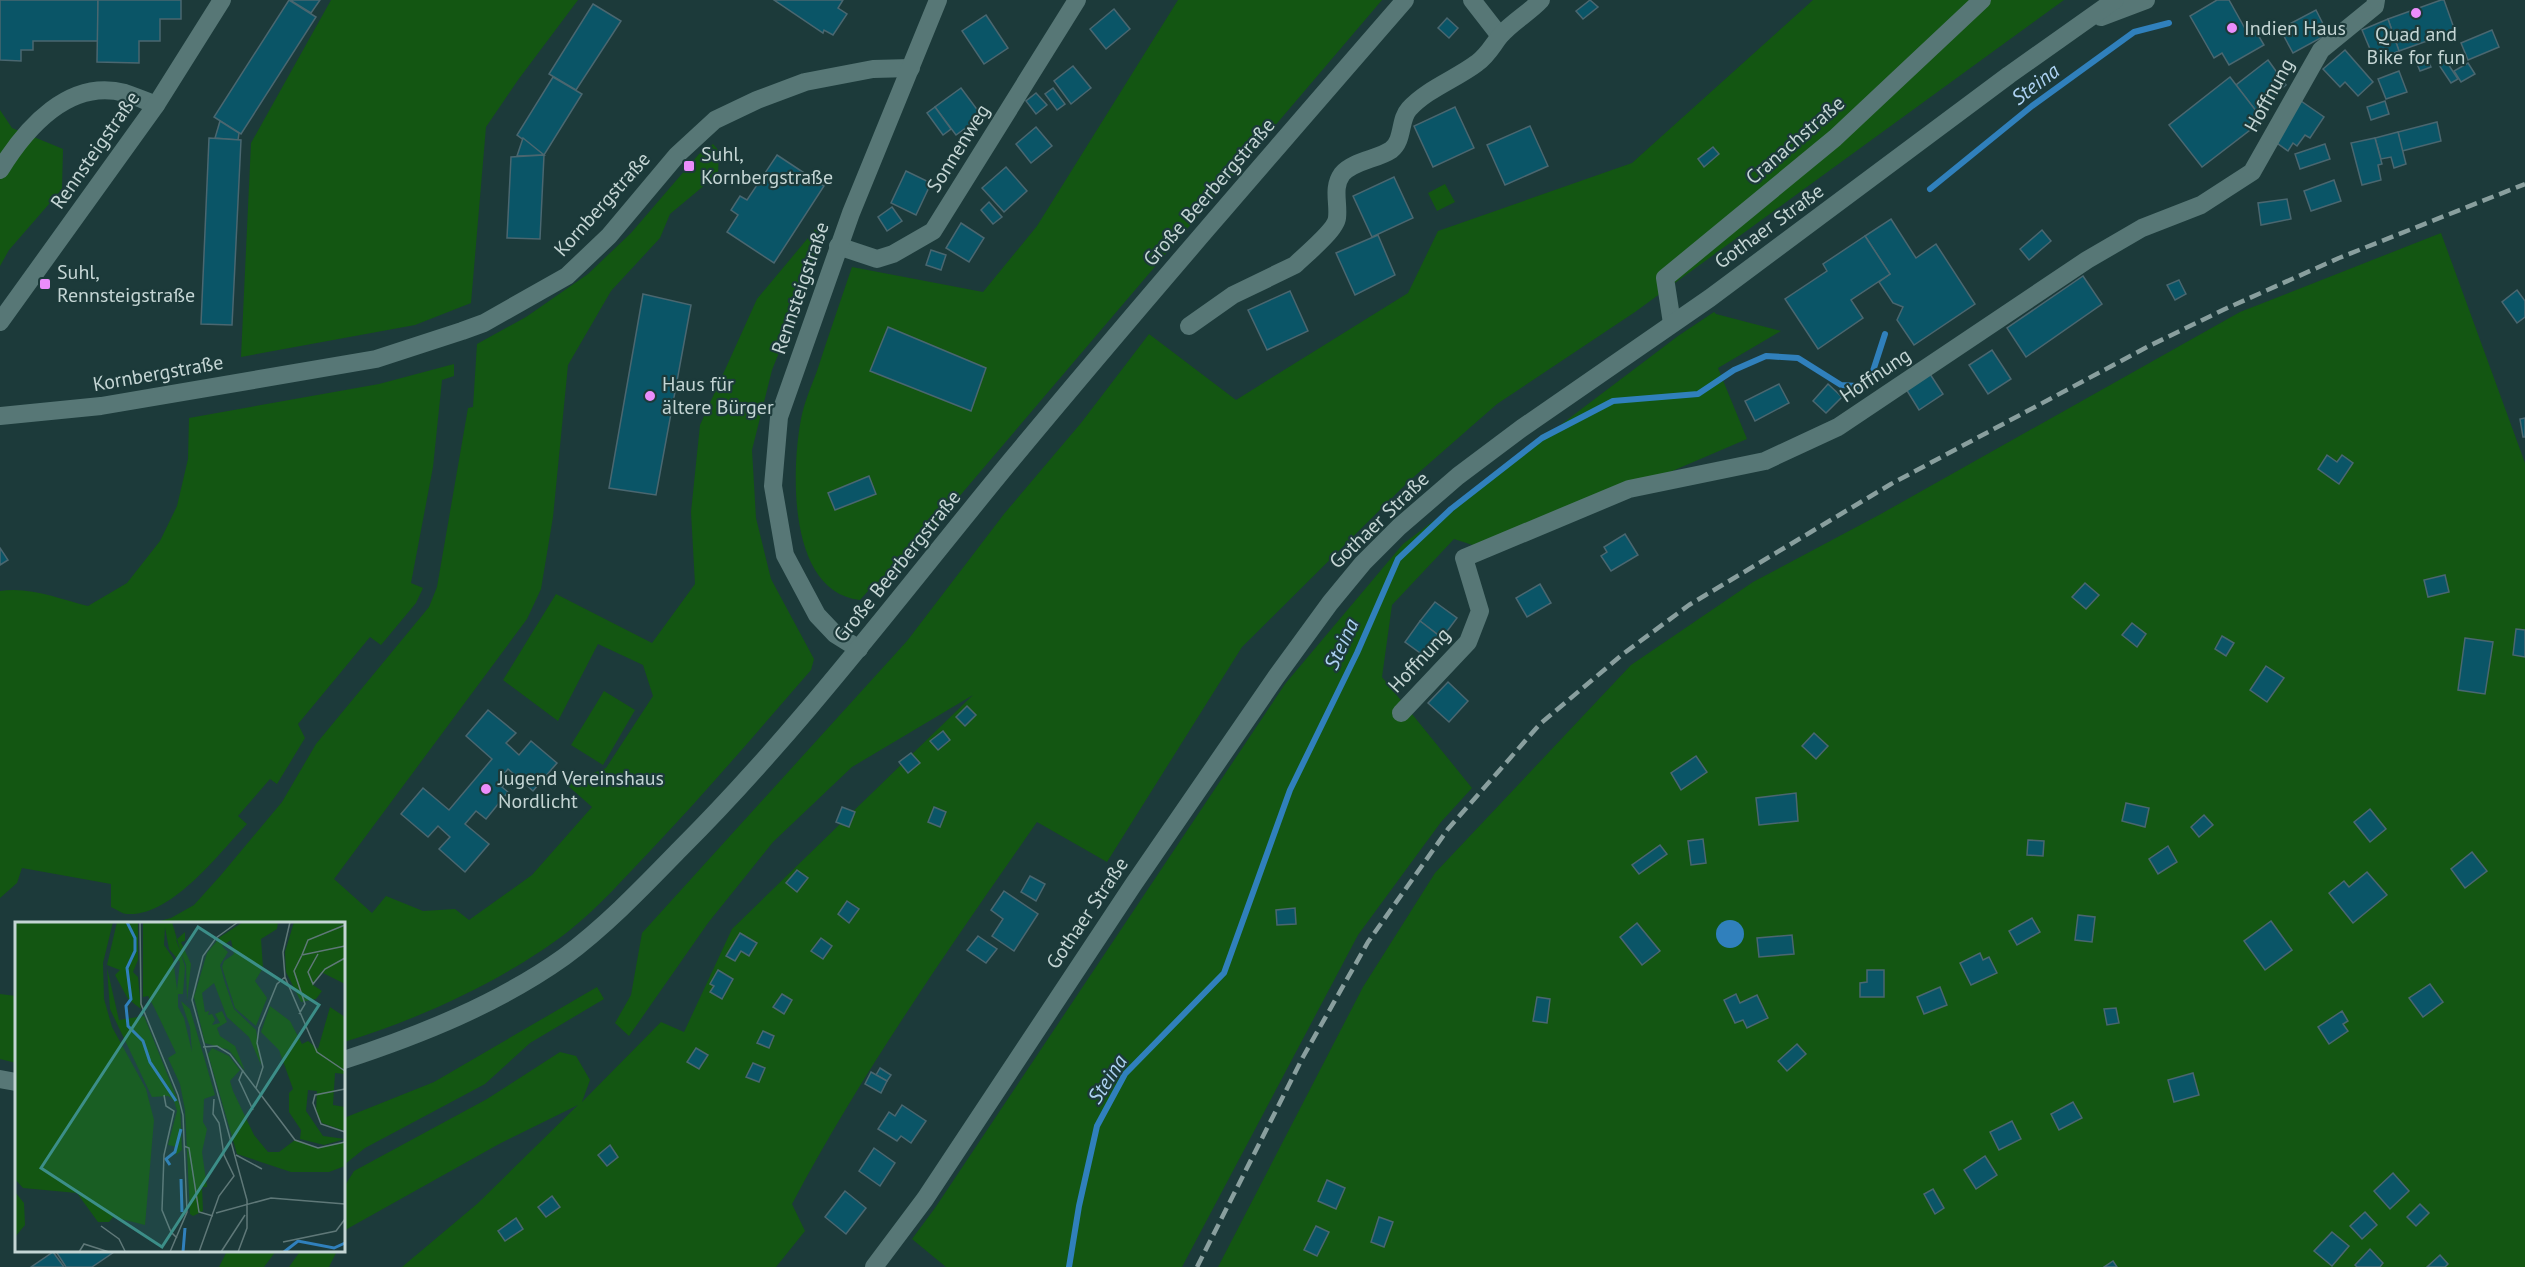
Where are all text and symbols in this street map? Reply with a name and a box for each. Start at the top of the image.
marker: Quad and Bike for fun [2409,6,2423,20]
place label: Indien Haus [2244,15,2346,41]
marker: Indien Haus [2225,21,2239,35]
place label: Quad and Bike for fun [2367,21,2466,70]
street label: Hoffnung [2238,54,2300,136]
water label: Steina [2005,57,2065,111]
street label: Rennsteigstraße [45,86,145,214]
street label: Cranachstraße [1740,90,1850,190]
street label: Sonnenweg [921,99,995,197]
street label: Große Beerbergstraße [1137,112,1281,272]
place label: Suhl, Kornbergstraße [701,141,833,190]
street label: Kornbergstraße [548,146,656,262]
marker: Suhl, Kornbergstraße [682,159,696,173]
street label: Gothaer Straße [1709,178,1829,274]
street label: Rennsteigstraße [765,218,835,358]
place label: Suhl, Rennsteigstraße [57,259,195,308]
marker: Suhl, Rennsteigstraße [38,277,52,291]
street label: Hoffnung [1835,342,1915,408]
street label: Kornbergstraße [91,349,225,397]
place label: Haus für ältere Bürger [662,371,774,420]
marker: Haus für ältere Bürger [643,389,657,403]
street label: Gothaer Straße [1324,466,1434,574]
street label: Große Beerbergstraße [828,485,966,647]
water label: Steina [1317,613,1365,674]
street label: Hoffnung [1382,622,1456,698]
place label: Jugend Vereinshaus Nordlicht [497,765,664,814]
marker: Jugend Vereinshaus Nordlicht [479,782,493,796]
street label: Gothaer Straße [1040,852,1134,974]
inset map [15,922,345,1252]
water label: Steina [1081,1049,1133,1109]

